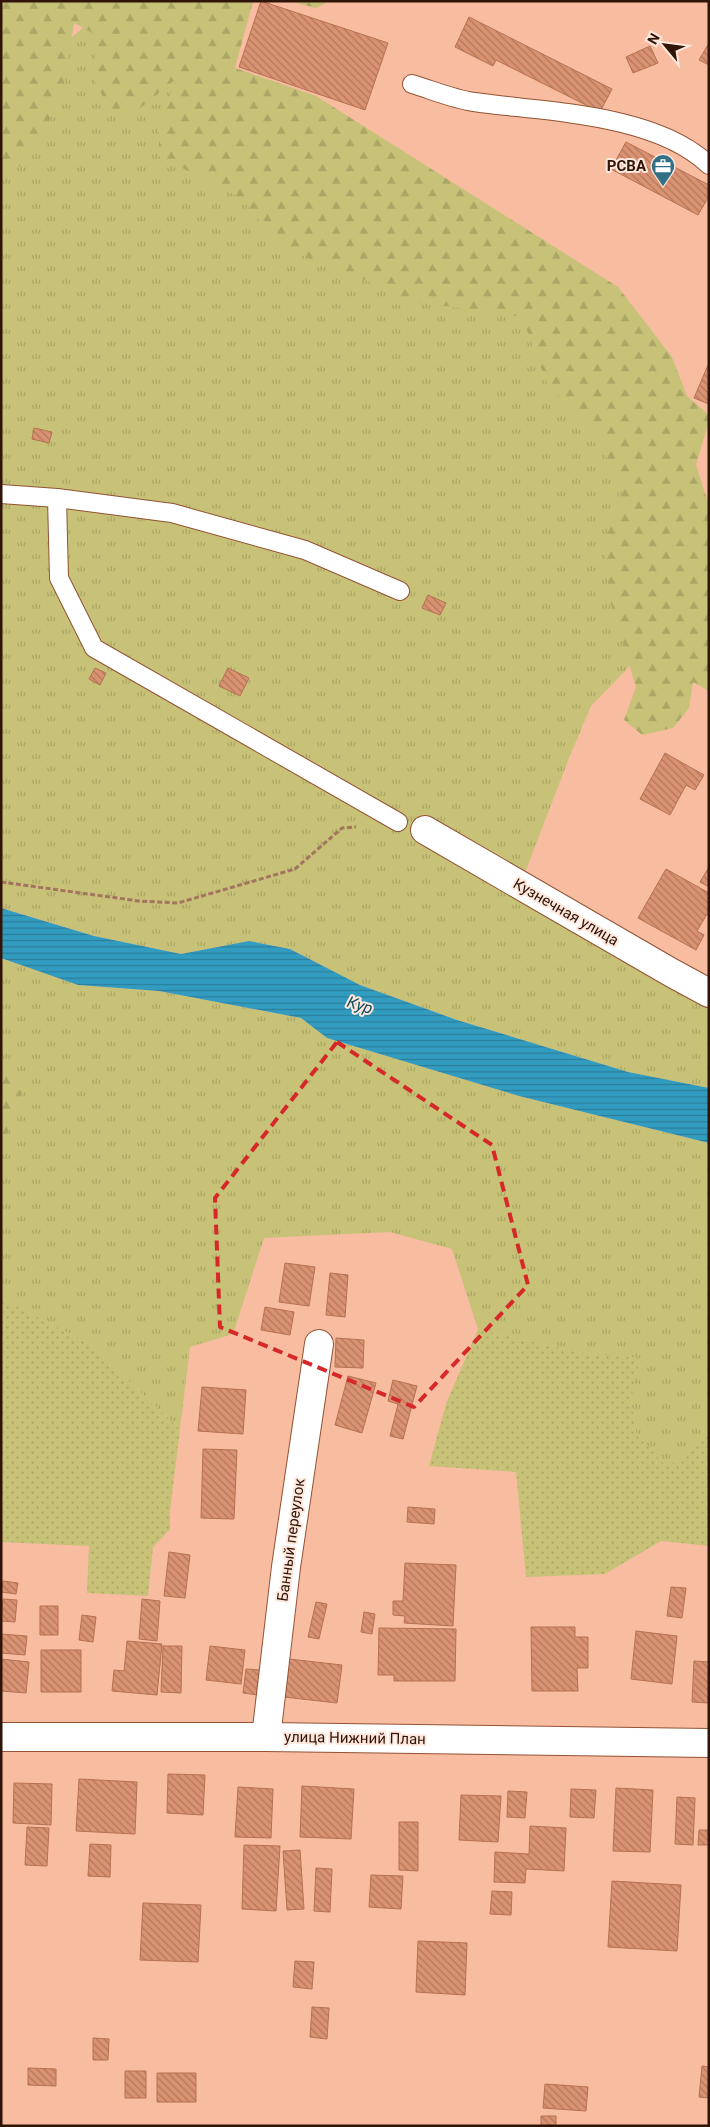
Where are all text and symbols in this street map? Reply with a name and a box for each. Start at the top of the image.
north arrow [640,20,690,70]
text: N [644,30,663,47]
office icon: РСВА [650,153,676,187]
place label: РСВА [607,157,647,175]
street label: Кузнечная улица [510,875,622,949]
water label: Кур [345,992,375,1018]
street label: Банный переулок [273,1477,309,1603]
street label: улица Нижний План [284,1728,426,1748]

